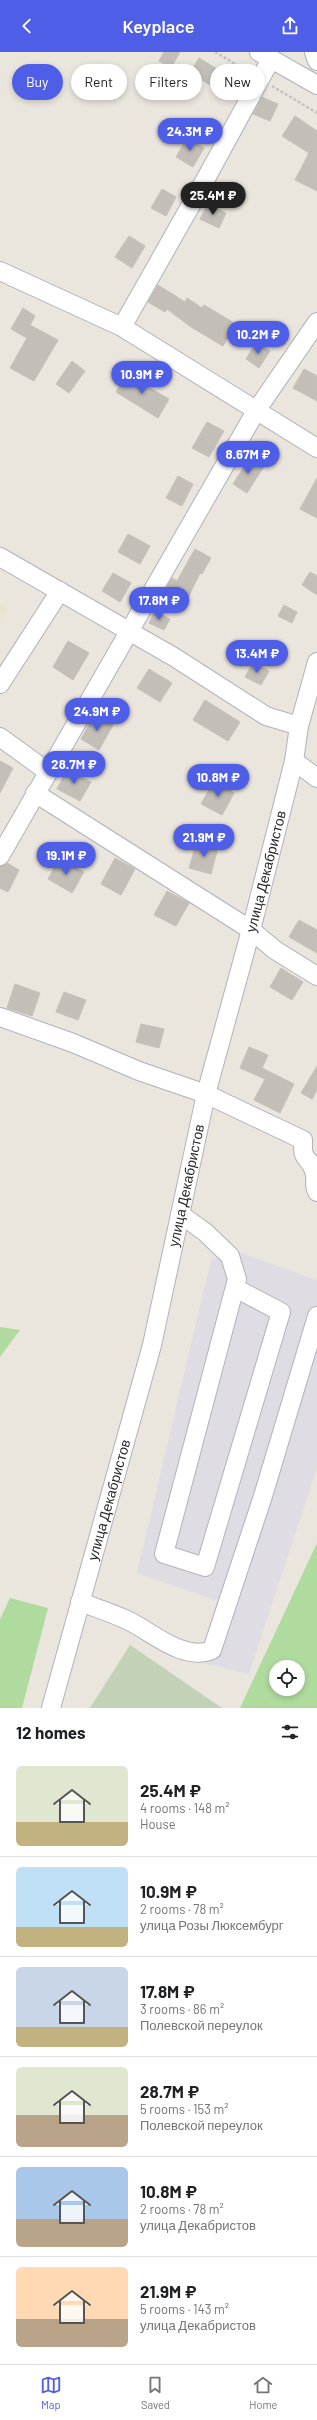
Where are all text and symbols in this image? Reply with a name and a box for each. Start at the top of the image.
icon: back [16,15,38,37]
text: Keyplace [123,15,194,37]
icon: share [279,15,301,37]
chip: Buy [12,64,63,100]
chip: Rent [71,64,127,100]
chip: Filters [135,64,202,100]
chip: New [210,64,265,100]
pin: 24.3M ₽ [153,118,227,152]
text: 24.3M ₽ [167,123,213,139]
pin: 25.4M ₽ [176,182,250,216]
text: 25.4M ₽ [190,187,236,203]
pin: 10.2M ₽ [221,321,295,355]
text: 10.2M ₽ [236,326,280,342]
pin: 10.9M ₽ [105,361,179,395]
text: 10.9M ₽ [120,366,164,382]
pin: 8.67M ₽ [211,441,285,475]
text: 8.67M ₽ [226,446,270,462]
pin: 17.8M ₽ [122,587,196,621]
text: 17.8M ₽ [138,592,180,608]
pin: 13.4M ₽ [220,640,294,674]
text: 13.4M ₽ [235,645,279,661]
pin: 24.9M ₽ [60,698,134,732]
text: 24.9M ₽ [74,703,120,719]
pin: 28.7M ₽ [37,751,111,785]
text: 28.7M ₽ [51,756,97,772]
pin: 10.8M ₽ [181,764,255,798]
text: 10.8M ₽ [196,769,240,785]
street label: улица Декабристов [242,809,289,934]
pin: 21.9M ₽ [167,824,241,858]
text: 21.9M ₽ [182,829,226,845]
pin: 19.1M ₽ [29,842,103,876]
text: 19.1M ₽ [46,847,86,863]
street label: улица Декабристов [164,1122,207,1248]
street label: улица Декабристов [83,1437,133,1562]
map controls [269,1660,305,1696]
button: locate [269,1660,305,1696]
icon: filters [279,1721,301,1743]
text: 12 homes [16,1722,86,1742]
text: 25.4M ₽ [140,1780,201,1800]
icon: home [48,1782,96,1830]
text: 4 rooms · 148 m² [140,1800,230,1816]
text: House [140,1816,176,1832]
text: 10.9M ₽ [140,1881,197,1901]
icon: home [48,1883,96,1931]
text: 2 rooms · 78 m² [140,1901,224,1917]
text: улица Розы Люксембург [140,1917,284,1933]
text: 17.8M ₽ [140,1981,195,2001]
icon: home [48,1983,96,2031]
text: 3 rooms · 86 m² [140,2001,224,2017]
text: Полевской переулок [140,2017,263,2033]
text: 28.7M ₽ [140,2081,199,2101]
icon: home [48,2083,96,2131]
text: 5 rooms · 153 m² [140,2101,229,2117]
text: Полевской переулок [140,2117,263,2133]
text: 10.8M ₽ [140,2181,197,2201]
icon: home [48,2183,96,2231]
text: 2 rooms · 78 m² [140,2201,224,2217]
text: улица Декабристов [140,2217,256,2233]
text: 21.9M ₽ [140,2281,197,2301]
icon: home [48,2283,96,2331]
text: 5 rooms · 143 m² [140,2301,229,2317]
text: улица Декабристов [140,2317,256,2333]
tab: Map [40,2374,62,2411]
tab: Saved [141,2374,170,2411]
tab: Home [249,2374,277,2411]

